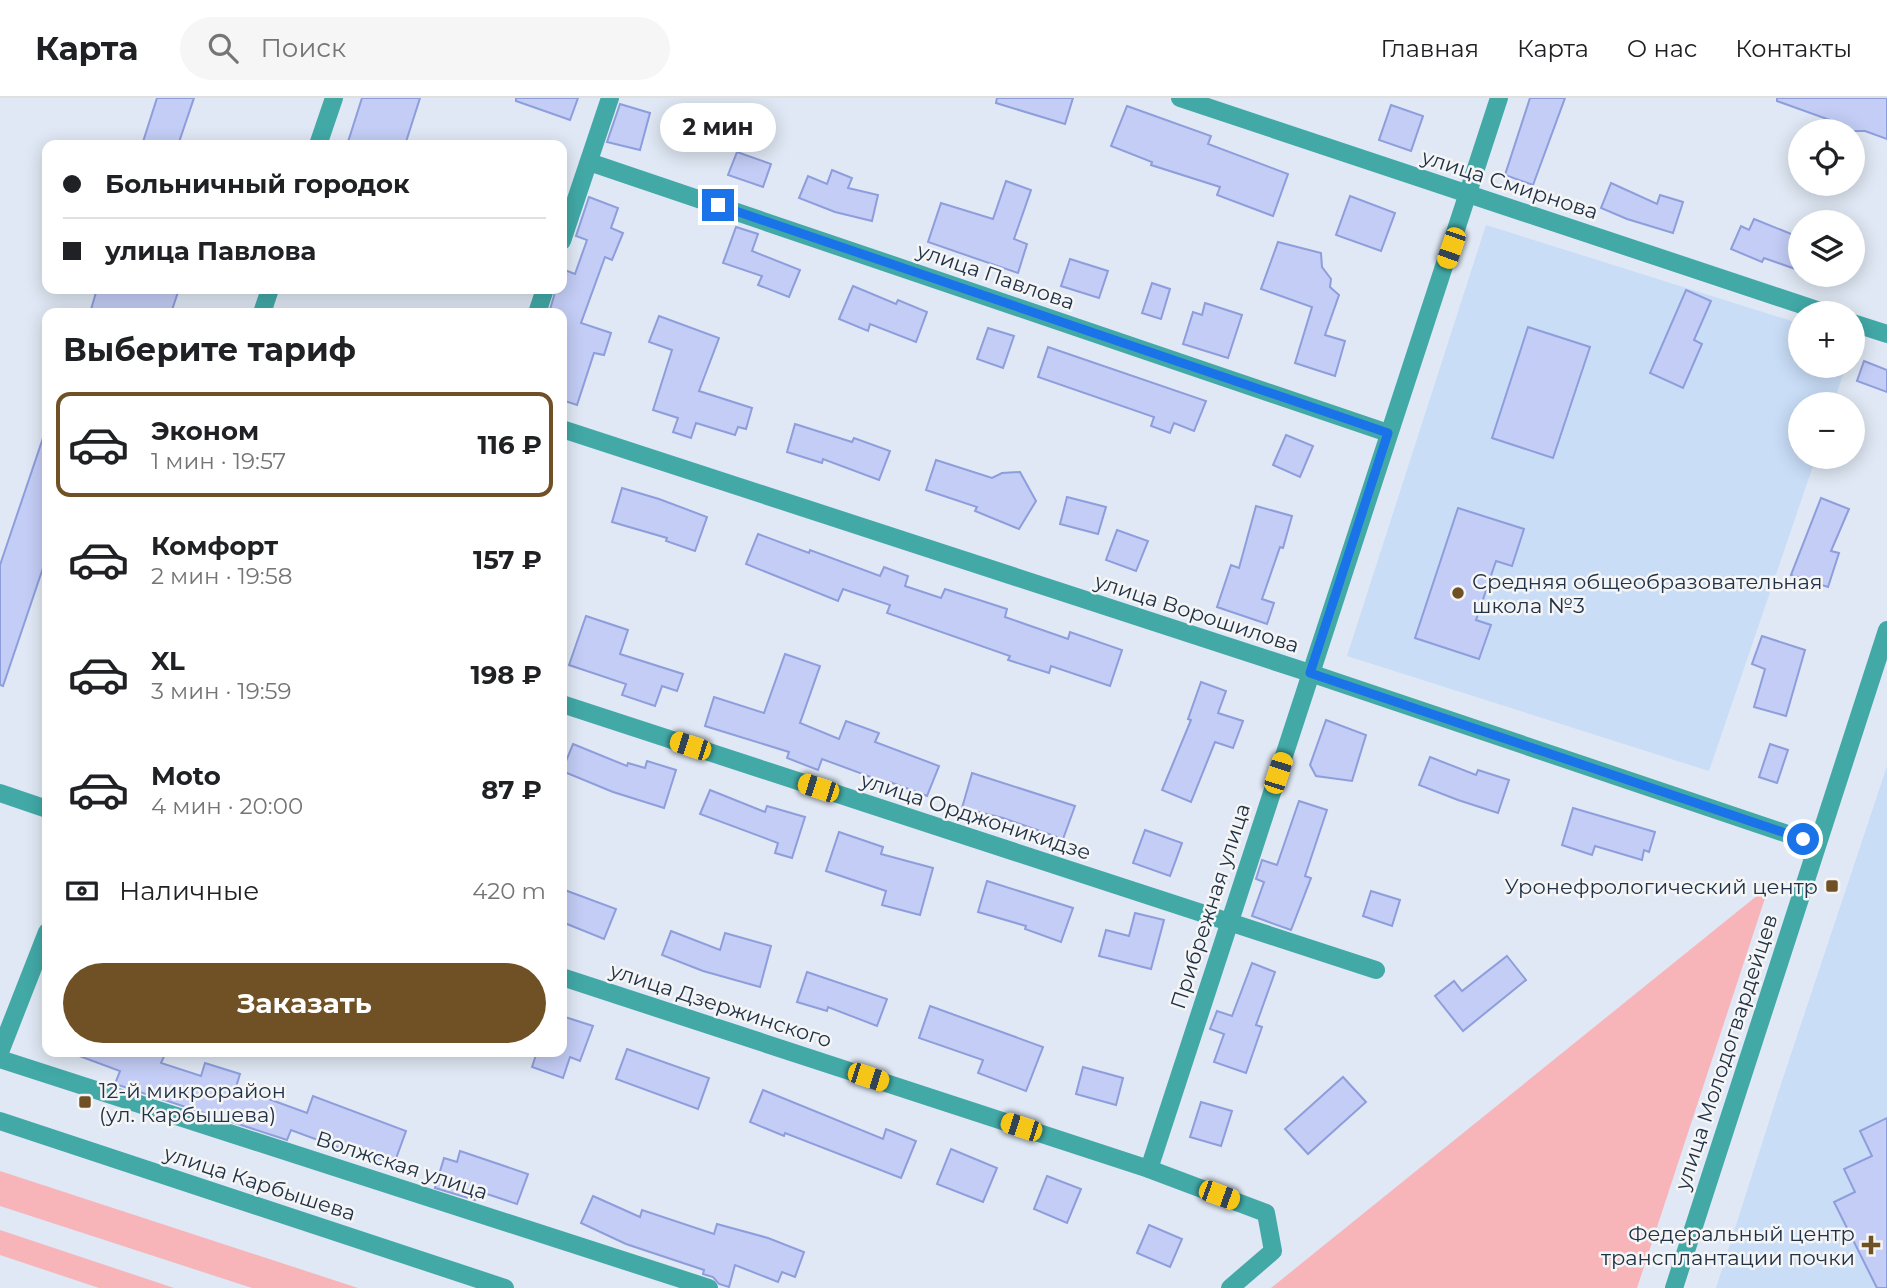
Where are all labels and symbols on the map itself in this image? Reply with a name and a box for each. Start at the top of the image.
callout: 2 мин [660,104,776,153]
street label: улица Смирнова [1418,143,1601,224]
route end [702,189,734,221]
car [1435,225,1468,271]
street label: улица Павлова [913,237,1078,315]
street label: улица Ворошилова [1091,568,1302,658]
place label: Средняя общеобразовательная школа №3 [1472,569,1822,618]
marker: Средняя общеобразовательная школа №3 [1450,585,1466,601]
car [667,730,714,762]
car [1262,750,1295,796]
street label: улица Орджоникидзе [857,767,1094,865]
car [795,772,842,804]
street label: Прибрежная улица [1165,800,1255,1012]
route start [1787,823,1819,855]
place label: Уронефрологический центр [1504,874,1818,899]
marker: Уронефрологический центр [1824,878,1840,894]
street label: улица Молодогвардейцев [1669,911,1782,1194]
street label: улица Дзержинского [606,957,835,1053]
car [845,1061,892,1093]
place label: 12-й микрорайон (ул. Карбышева) [99,1078,286,1127]
marker: 12-й микрорайон (ул. Карбышева) [77,1094,93,1110]
car [998,1111,1045,1143]
street label: Волжская улица [313,1125,491,1205]
street label: улица Карбышева [160,1140,359,1226]
car [1196,1178,1243,1212]
place label: Федеральный центр трансплантации почки [1601,1221,1855,1270]
marker: Федеральный центр трансплантации почки [1861,1235,1881,1255]

